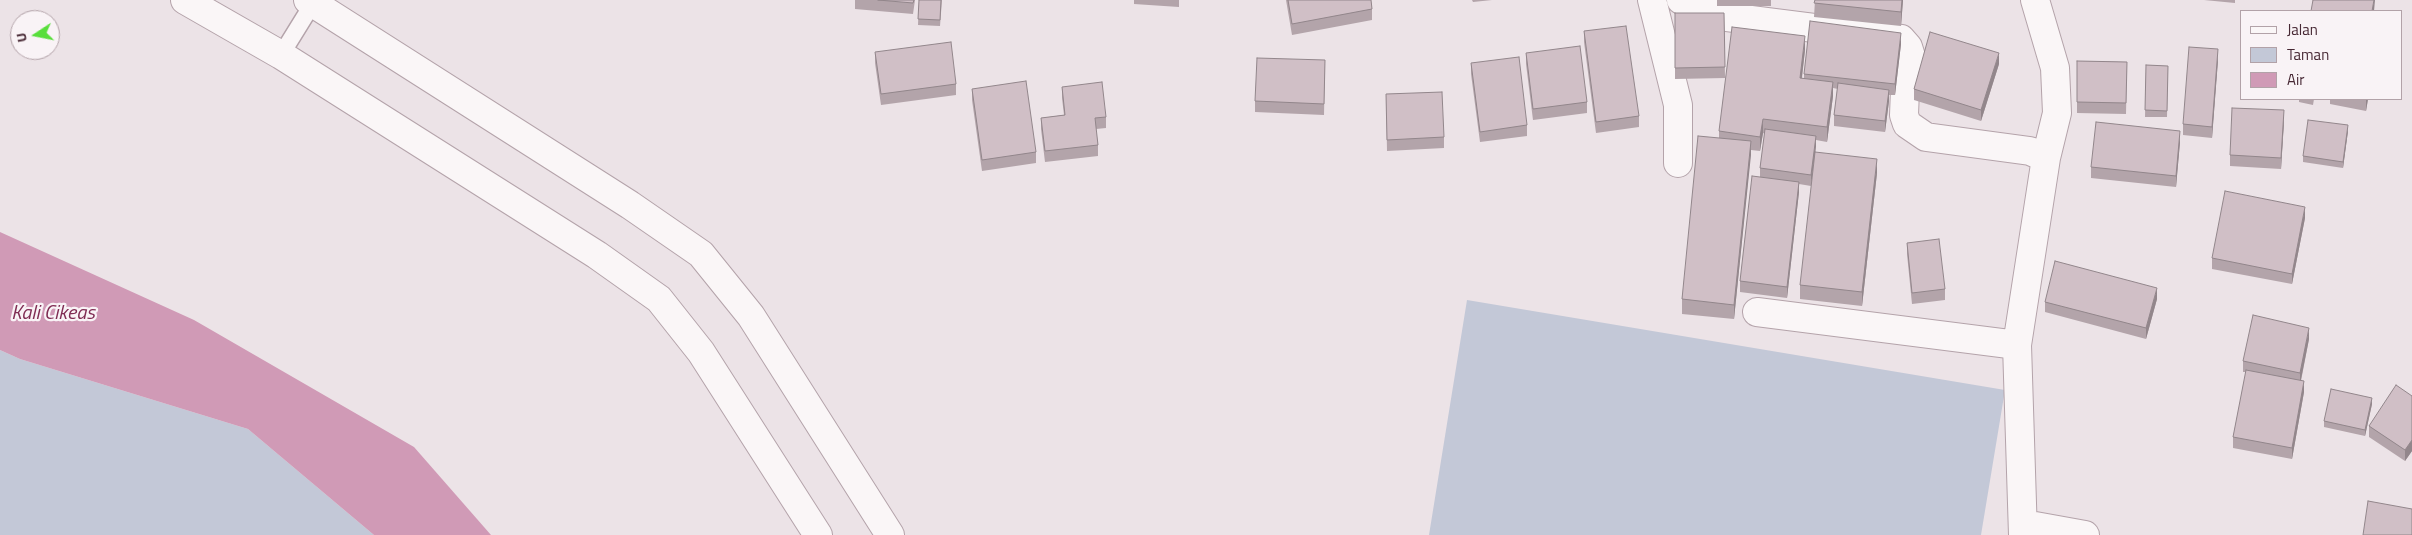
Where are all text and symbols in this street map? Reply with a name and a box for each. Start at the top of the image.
north arrow [10,10,60,60]
legend [2240,10,2402,100]
text: Jalan [2287,18,2318,41]
text: U [10,31,32,44]
text: Taman [2287,43,2329,66]
text: Air [2287,68,2304,91]
water label: Kali Cikeas [11,302,95,326]

